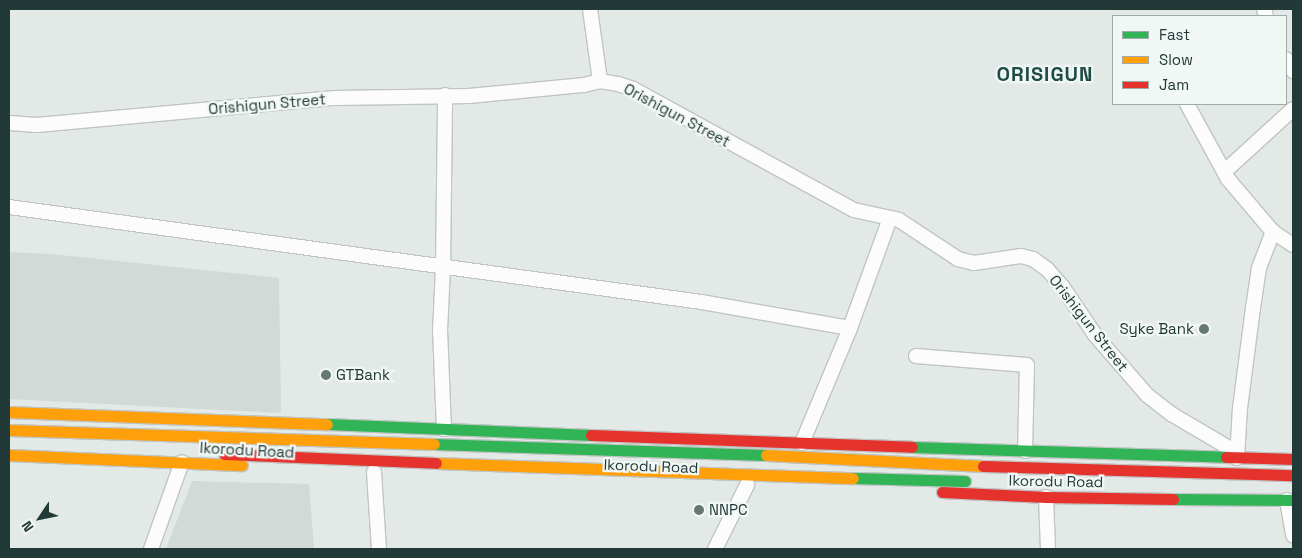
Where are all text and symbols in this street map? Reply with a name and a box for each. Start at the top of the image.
legend [1112,15,1287,105]
text: Fast [1159,25,1190,44]
text: Slow [1159,50,1193,69]
district label: ORISIGUN [996,62,1094,86]
text: Jam [1159,75,1189,94]
street label: Orishigun Street [621,79,733,151]
street label: Orishigun Street [208,90,326,118]
street label: Orishigun Street [1046,271,1132,375]
place label: Syke Bank [1119,320,1194,338]
marker: Syke Bank [1198,323,1210,335]
place label: GTBank [336,366,390,384]
marker: GTBank [320,369,332,381]
street label: Ikorodu Road [199,439,295,461]
street label: Ikorodu Road [603,455,699,477]
street label: Ikorodu Road [1008,471,1104,491]
north arrow [15,493,65,543]
place label: NNPC [709,501,748,519]
marker: NNPC [693,504,705,516]
text: N [17,517,38,535]

